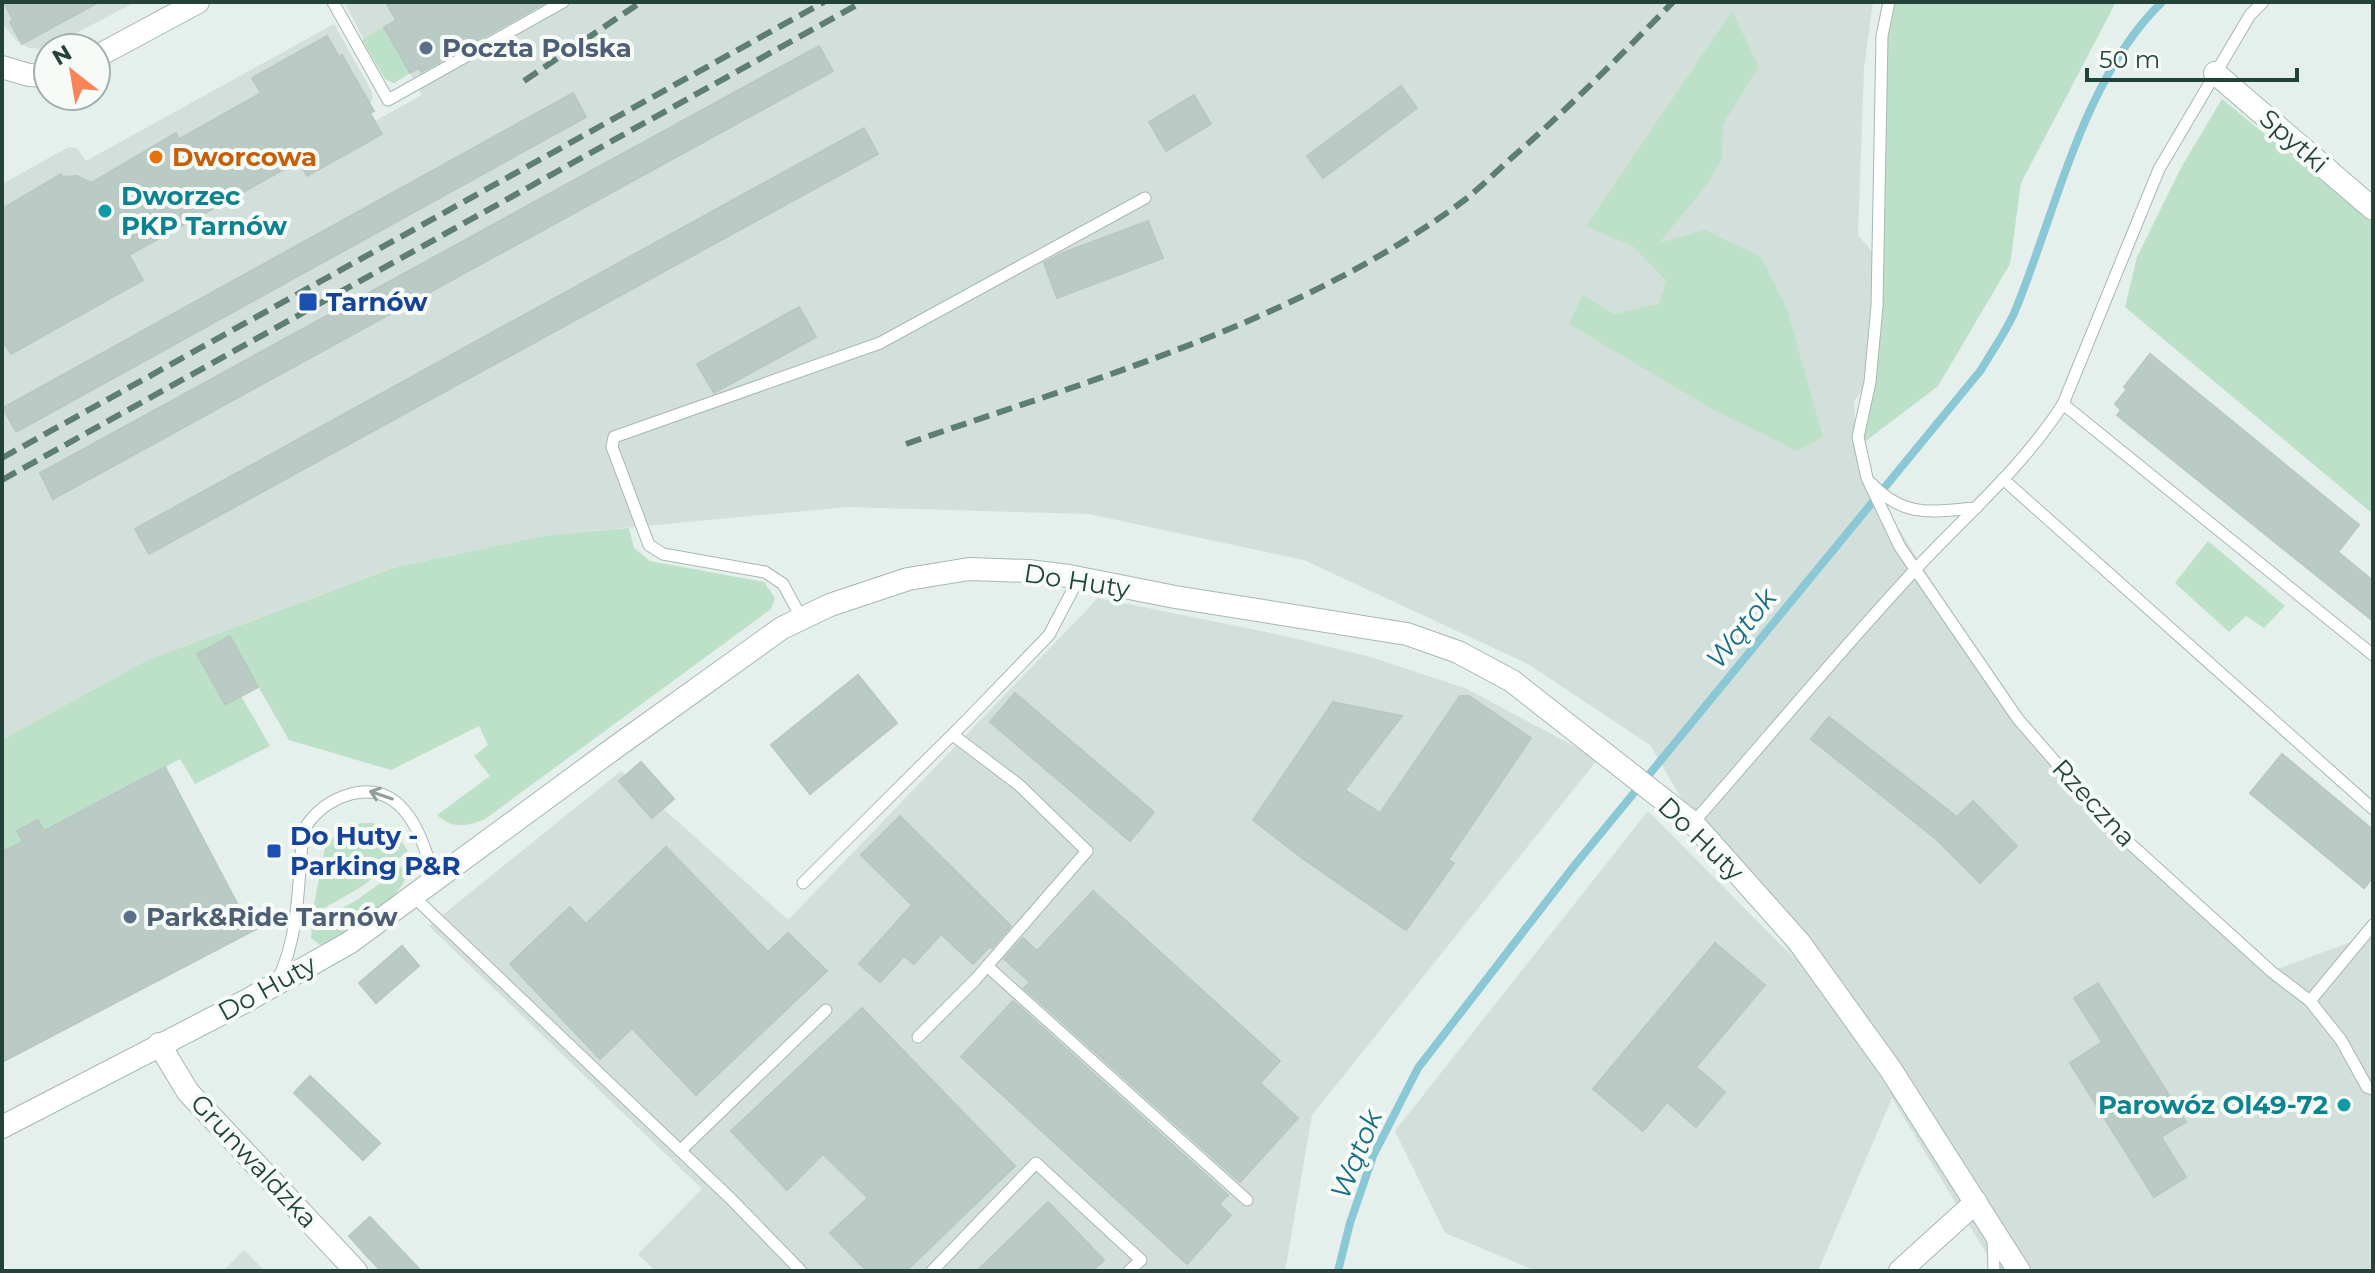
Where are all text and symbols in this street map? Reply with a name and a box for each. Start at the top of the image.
north arrow [32,32,112,112]
place label: Poczta Polska [442,32,632,64]
scale bar [2087,32,2297,82]
text: N [47,39,77,71]
marker: Poczta Polska [417,39,435,57]
text: 50 m [2099,45,2160,74]
street label: Spytki [2253,102,2335,180]
place label: Dworcowa [172,141,317,173]
marker: Dworcowa [147,148,165,166]
place label: Dworzec PKP Tarnów [121,180,288,242]
marker: Dworzec PKP Tarnów [96,202,114,220]
place label: Tarnów [326,286,428,318]
marker: Tarnów [297,291,319,313]
street label: Do Huty [1022,557,1133,605]
water label: Wątok [1699,580,1784,675]
street label: Rzeczna [2045,753,2143,853]
one-way arrow [369,787,394,802]
street label: Do Huty [1651,790,1751,888]
place label: Do Huty - Parking P&R [290,820,461,882]
marker: Do Huty - Parking P&R [265,842,283,860]
place label: Park&Ride Tarnów [146,901,398,933]
marker: Park&Ride Tarnów [121,908,139,926]
street label: Do Huty [212,948,322,1028]
street label: Grunwaldzka [184,1087,324,1235]
place label: Parowóz Ol49-72 [2098,1089,2328,1121]
marker: Parowóz Ol49-72 [2335,1096,2353,1114]
water label: Wątok [1323,1103,1390,1204]

